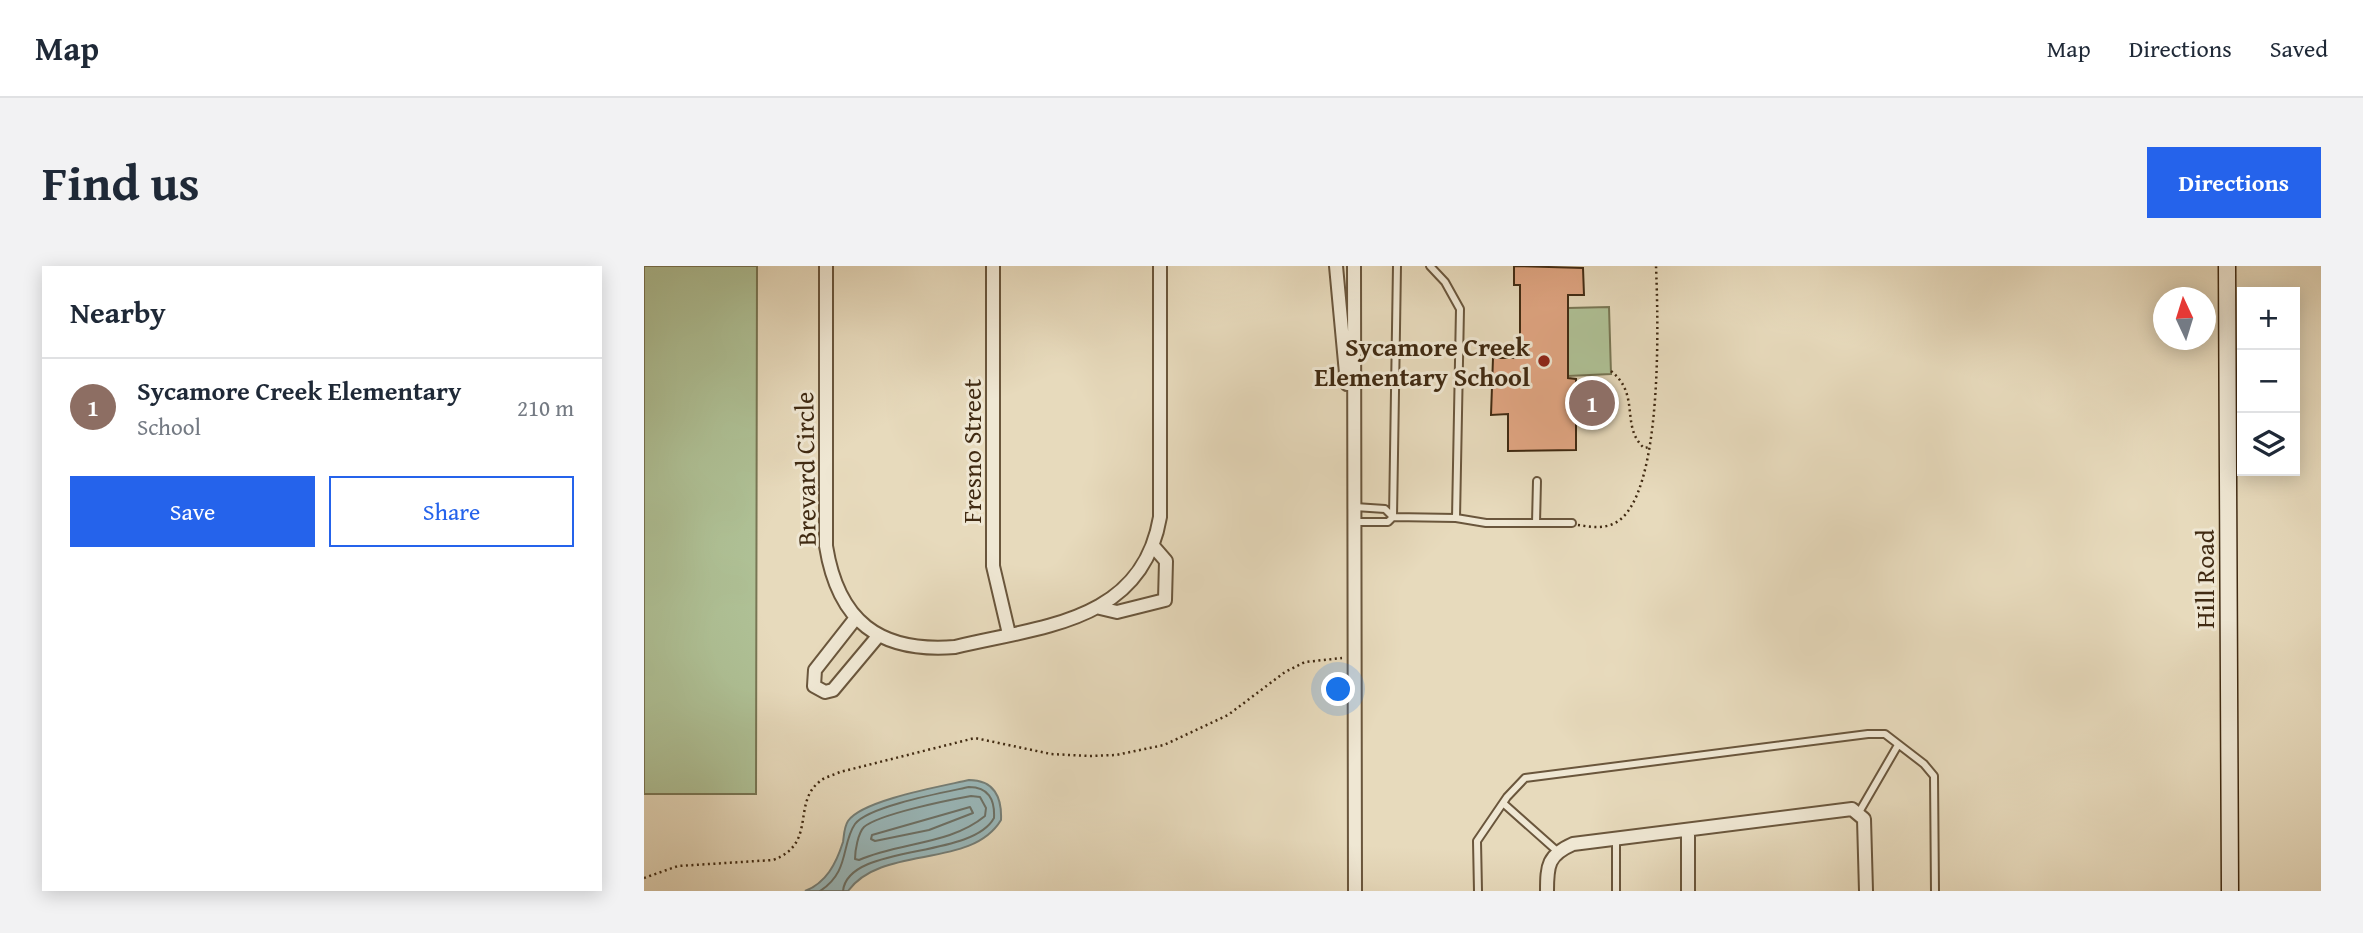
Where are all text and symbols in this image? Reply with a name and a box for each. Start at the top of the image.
text: Map [35,24,99,72]
text: Map [2047,31,2091,66]
text: Directions [2129,31,2232,66]
text: Saved [2270,31,2328,66]
text: Find us [42,146,200,218]
button: Directions [2147,147,2321,218]
north arrow [2153,287,2216,350]
map controls [2237,287,2300,476]
button: + [2237,287,2300,350]
text: Nearby [70,290,166,334]
place label: Sycamore Creek Elementary School [1314,327,1530,396]
button: − [2237,350,2300,413]
marker: Sycamore Creek Elementary School [1536,353,1552,369]
text: Sycamore Creek Elementary [137,371,461,410]
pin: 1 [1569,377,1615,429]
street label: Fresno Street [952,379,991,523]
text: 1 [87,391,99,424]
text: 210 m [517,391,574,424]
street label: Brevard Circle [784,391,826,547]
text: School [137,410,201,443]
button: layers [2237,413,2300,476]
button: Save [70,476,315,547]
button: Share [329,476,574,547]
street label: Hill Road [2185,529,2224,629]
your location [1321,672,1355,706]

